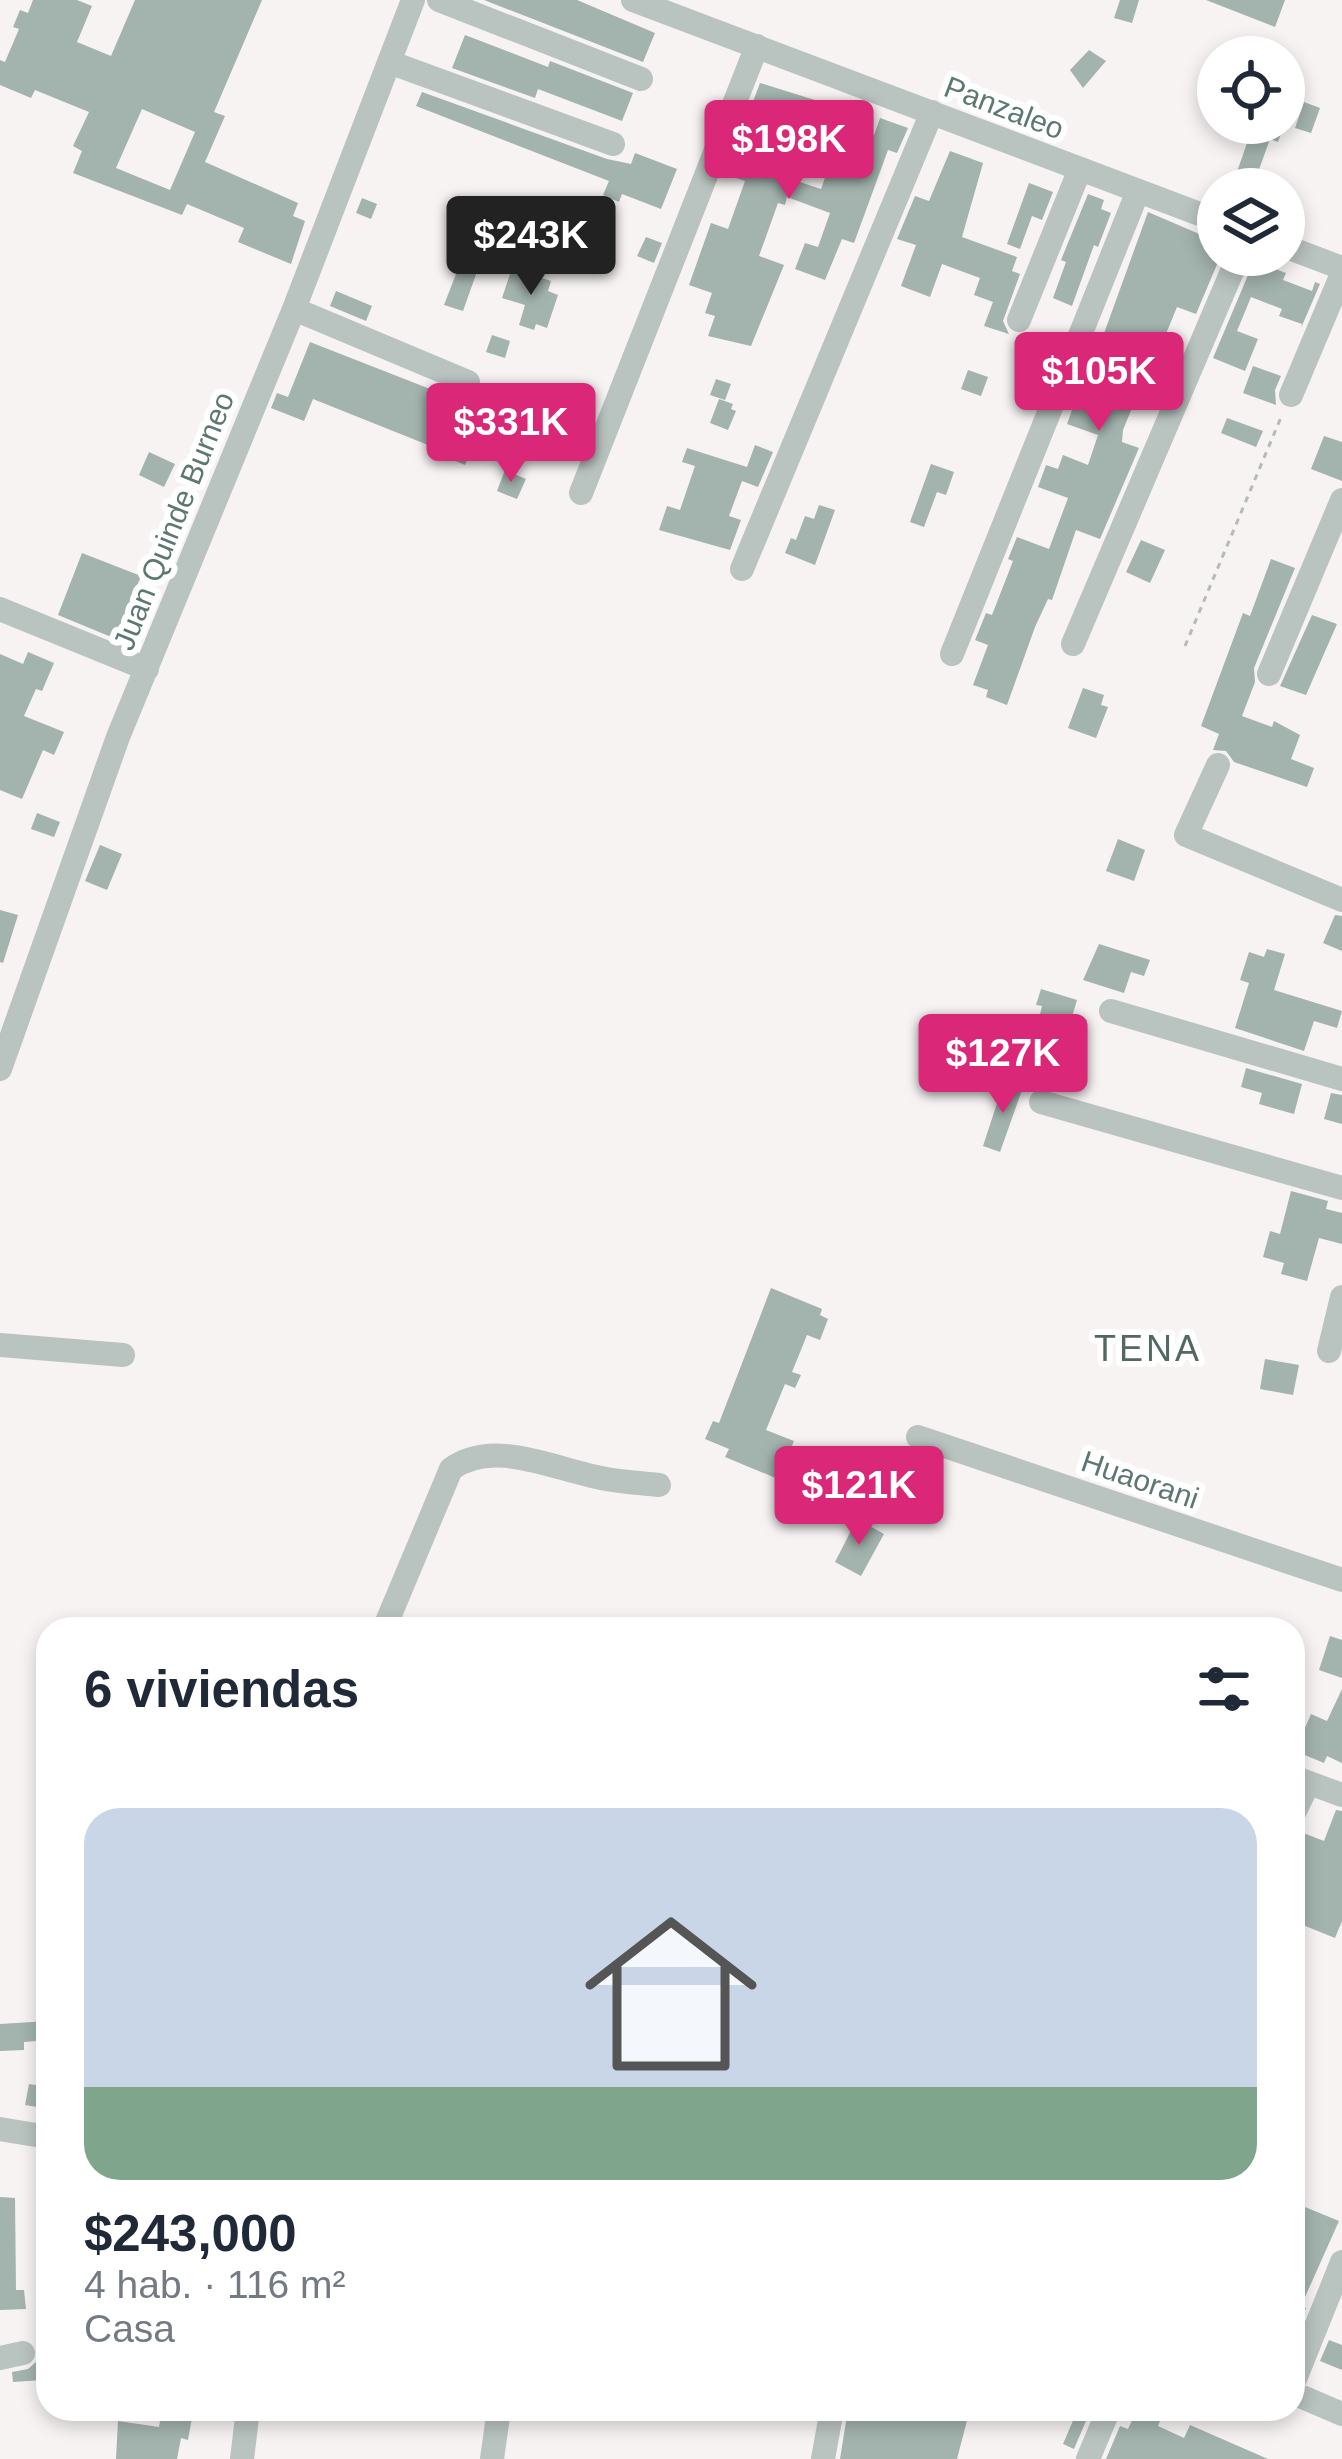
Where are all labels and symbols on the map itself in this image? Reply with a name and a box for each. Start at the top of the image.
street label: Panzaleo [940,70,1068,145]
pin: $198K [705,100,873,202]
pin: $243K [447,196,615,298]
pin: $105K [1015,332,1183,434]
pin: $331K [427,383,595,485]
street label: Juan Quinde Burneo [107,387,240,655]
pin: $127K [919,1014,1087,1116]
district label: TENA [1094,1328,1202,1369]
street label: Huaorani [1077,1444,1203,1515]
pin: $121K [775,1446,943,1548]

